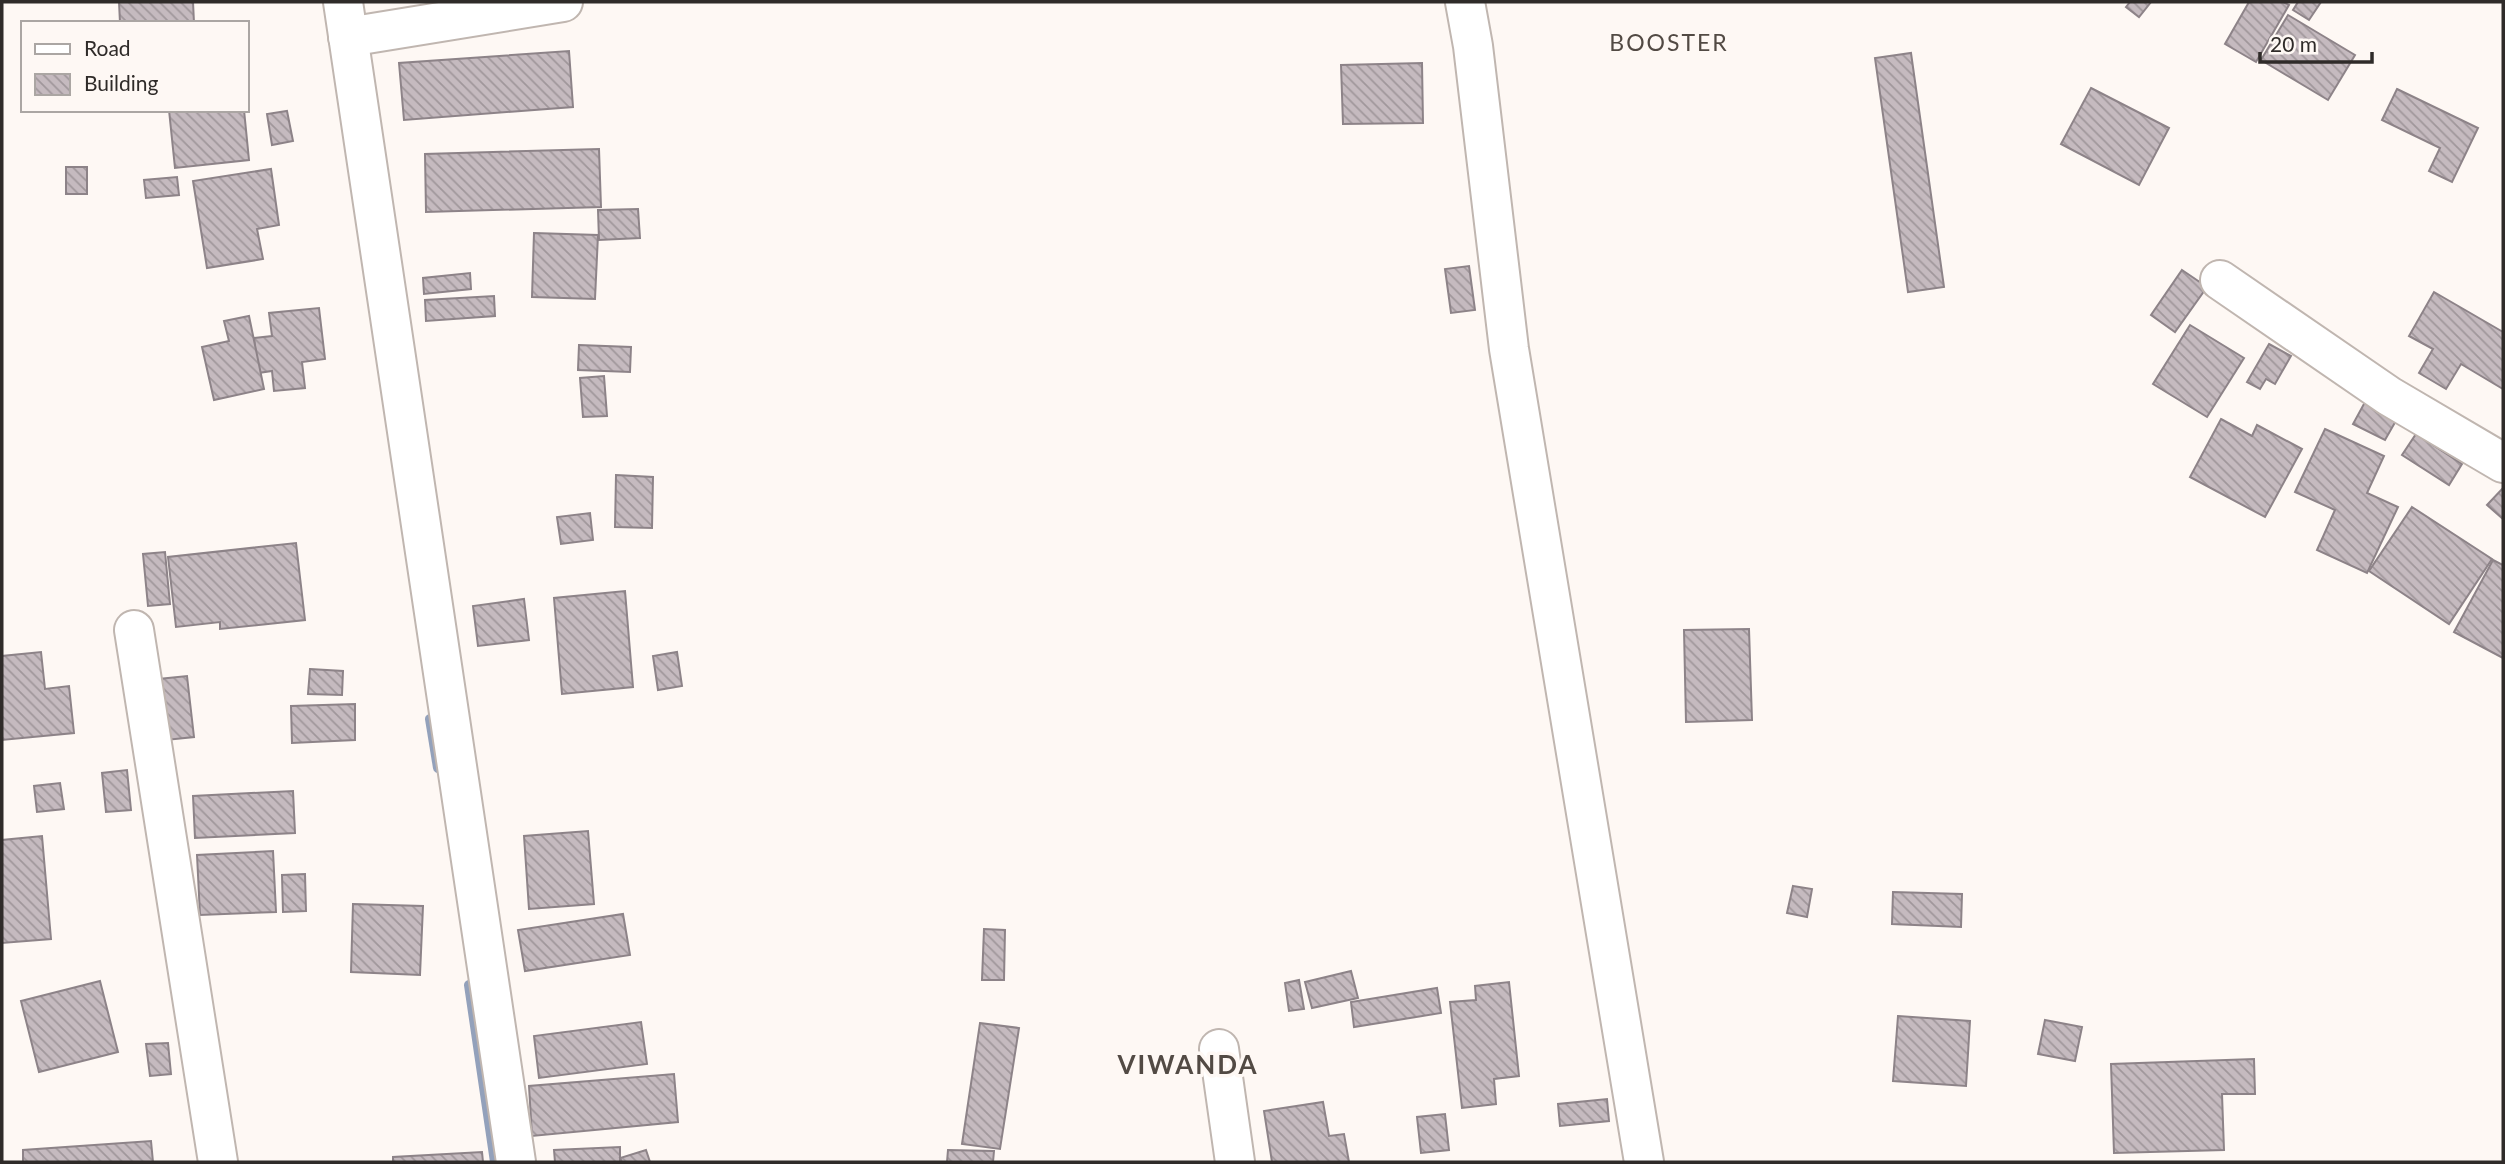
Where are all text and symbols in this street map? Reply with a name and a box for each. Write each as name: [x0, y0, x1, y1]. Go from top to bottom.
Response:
legend: [21, 21, 248, 112]
scale bar: [2260, 21, 2372, 65]
district label: BOOSTER: [1609, 28, 1729, 56]
text: 20 m: [2270, 31, 2317, 56]
text: Road: [84, 35, 131, 60]
text: Building: [84, 70, 159, 95]
district label: VIWANDA: [1116, 1048, 1259, 1080]

